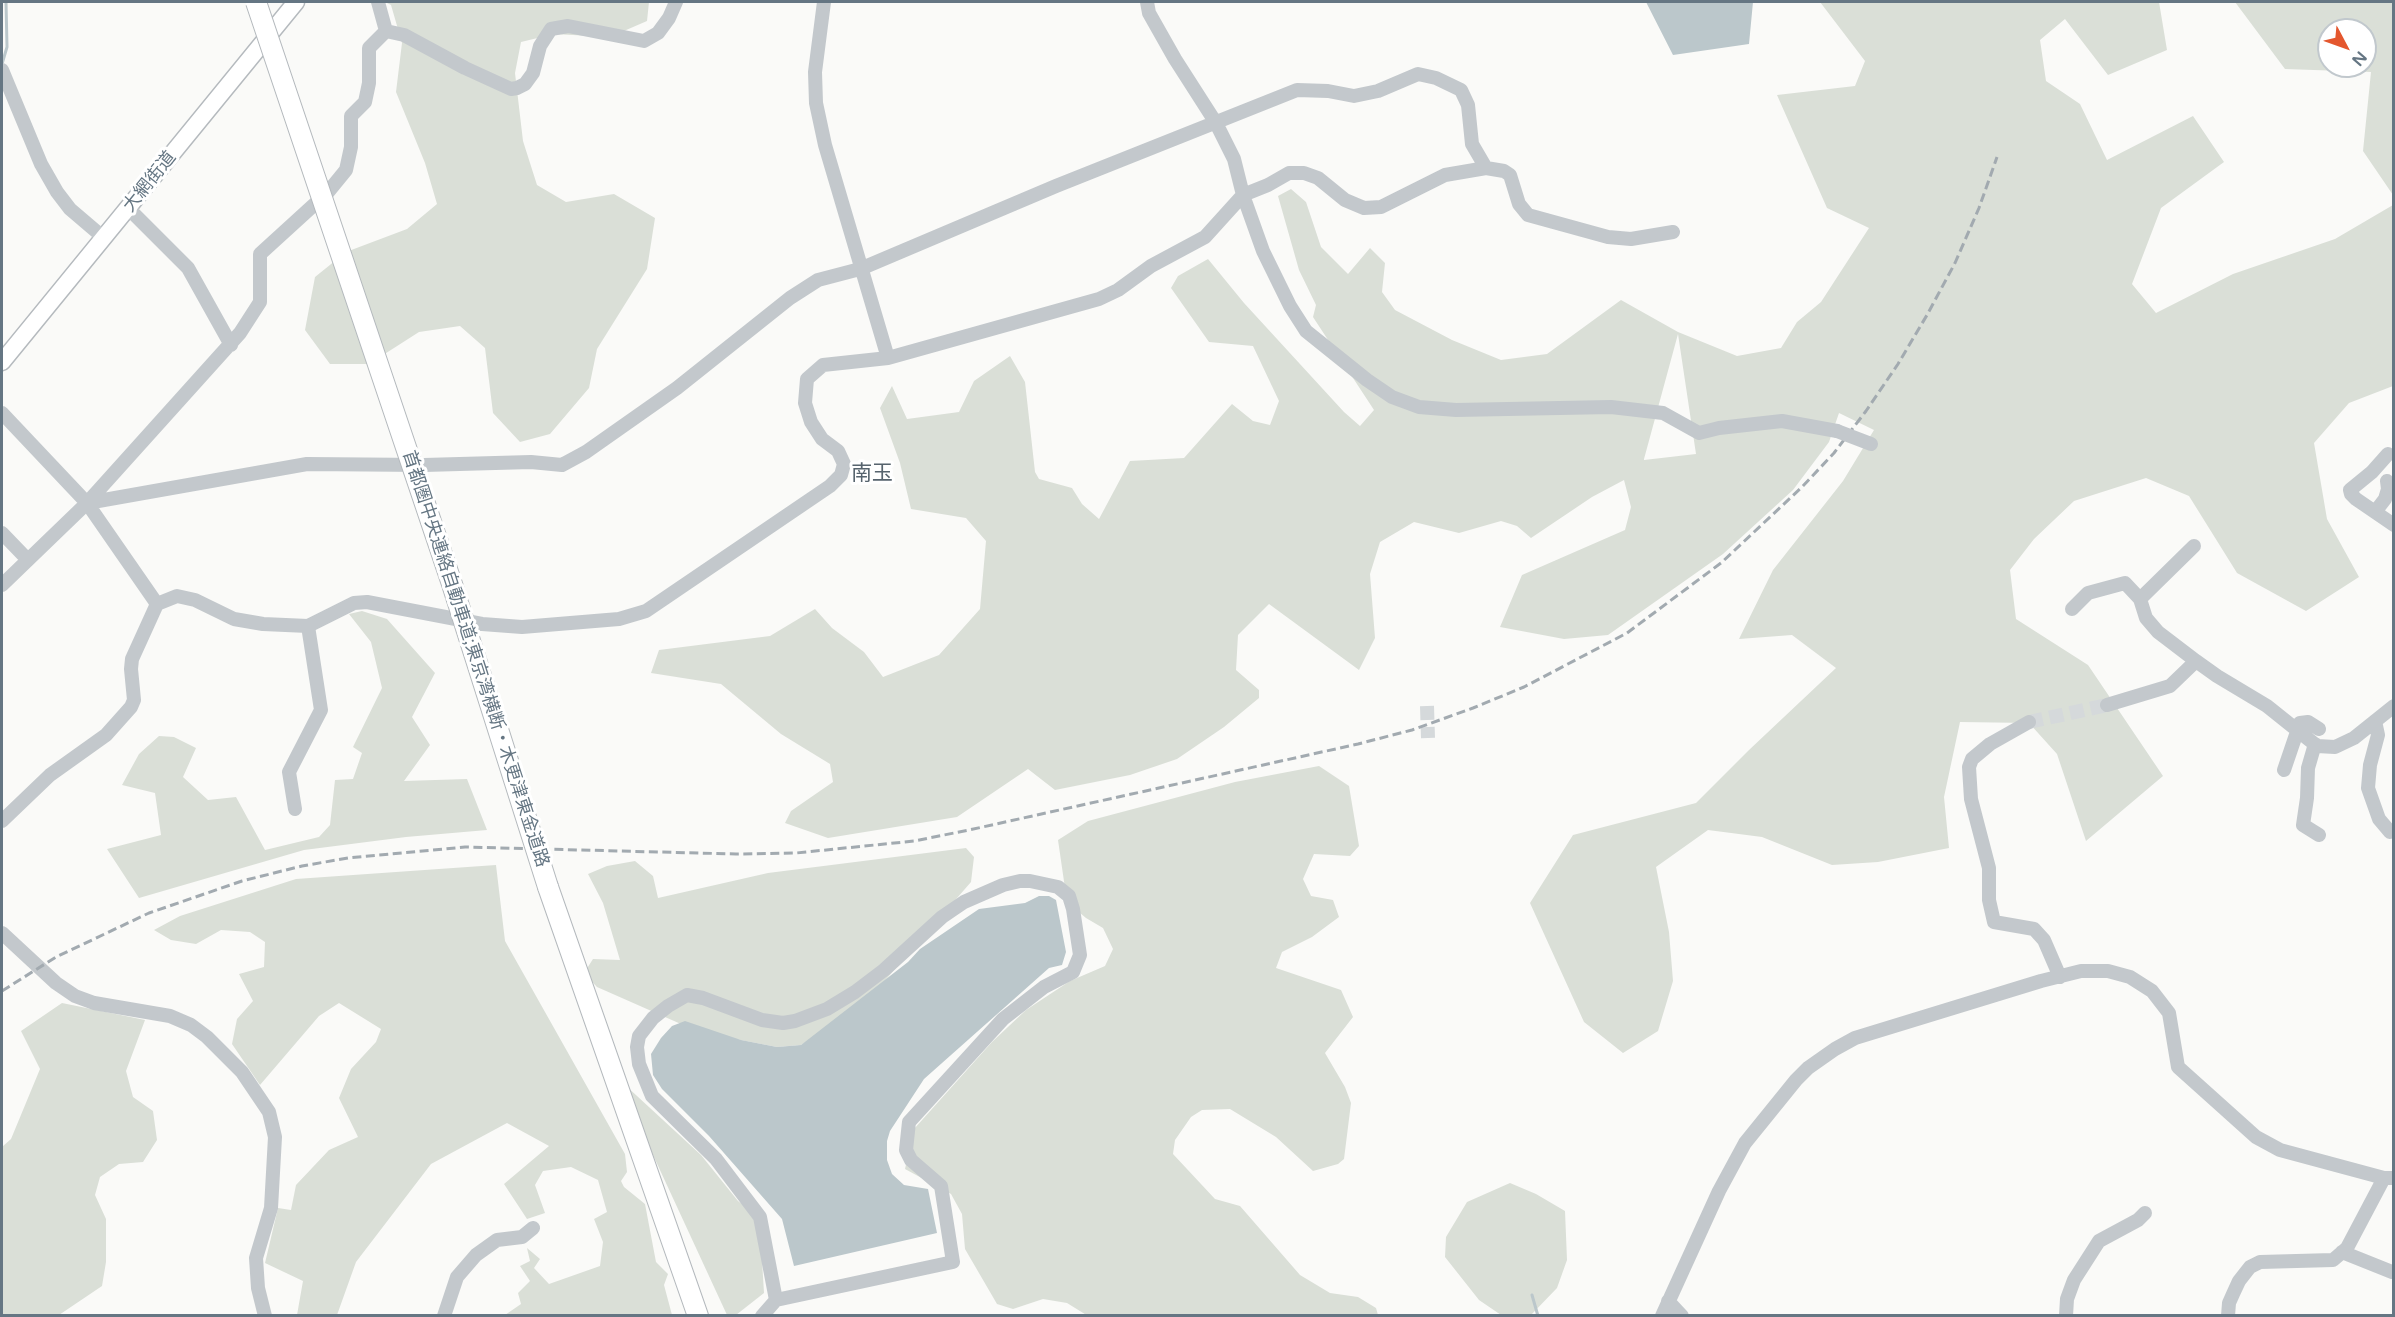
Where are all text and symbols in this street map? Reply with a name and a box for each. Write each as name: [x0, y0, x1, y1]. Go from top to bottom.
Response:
north arrow: [2317, 18, 2377, 78]
text: N: [2347, 47, 2371, 70]
street label: 大網街道: [119, 147, 181, 217]
street label: 首都圏中央連絡自動車道;東京湾横断・木更津東金道路: [397, 448, 553, 870]
district label: 南玉: [851, 461, 893, 487]

